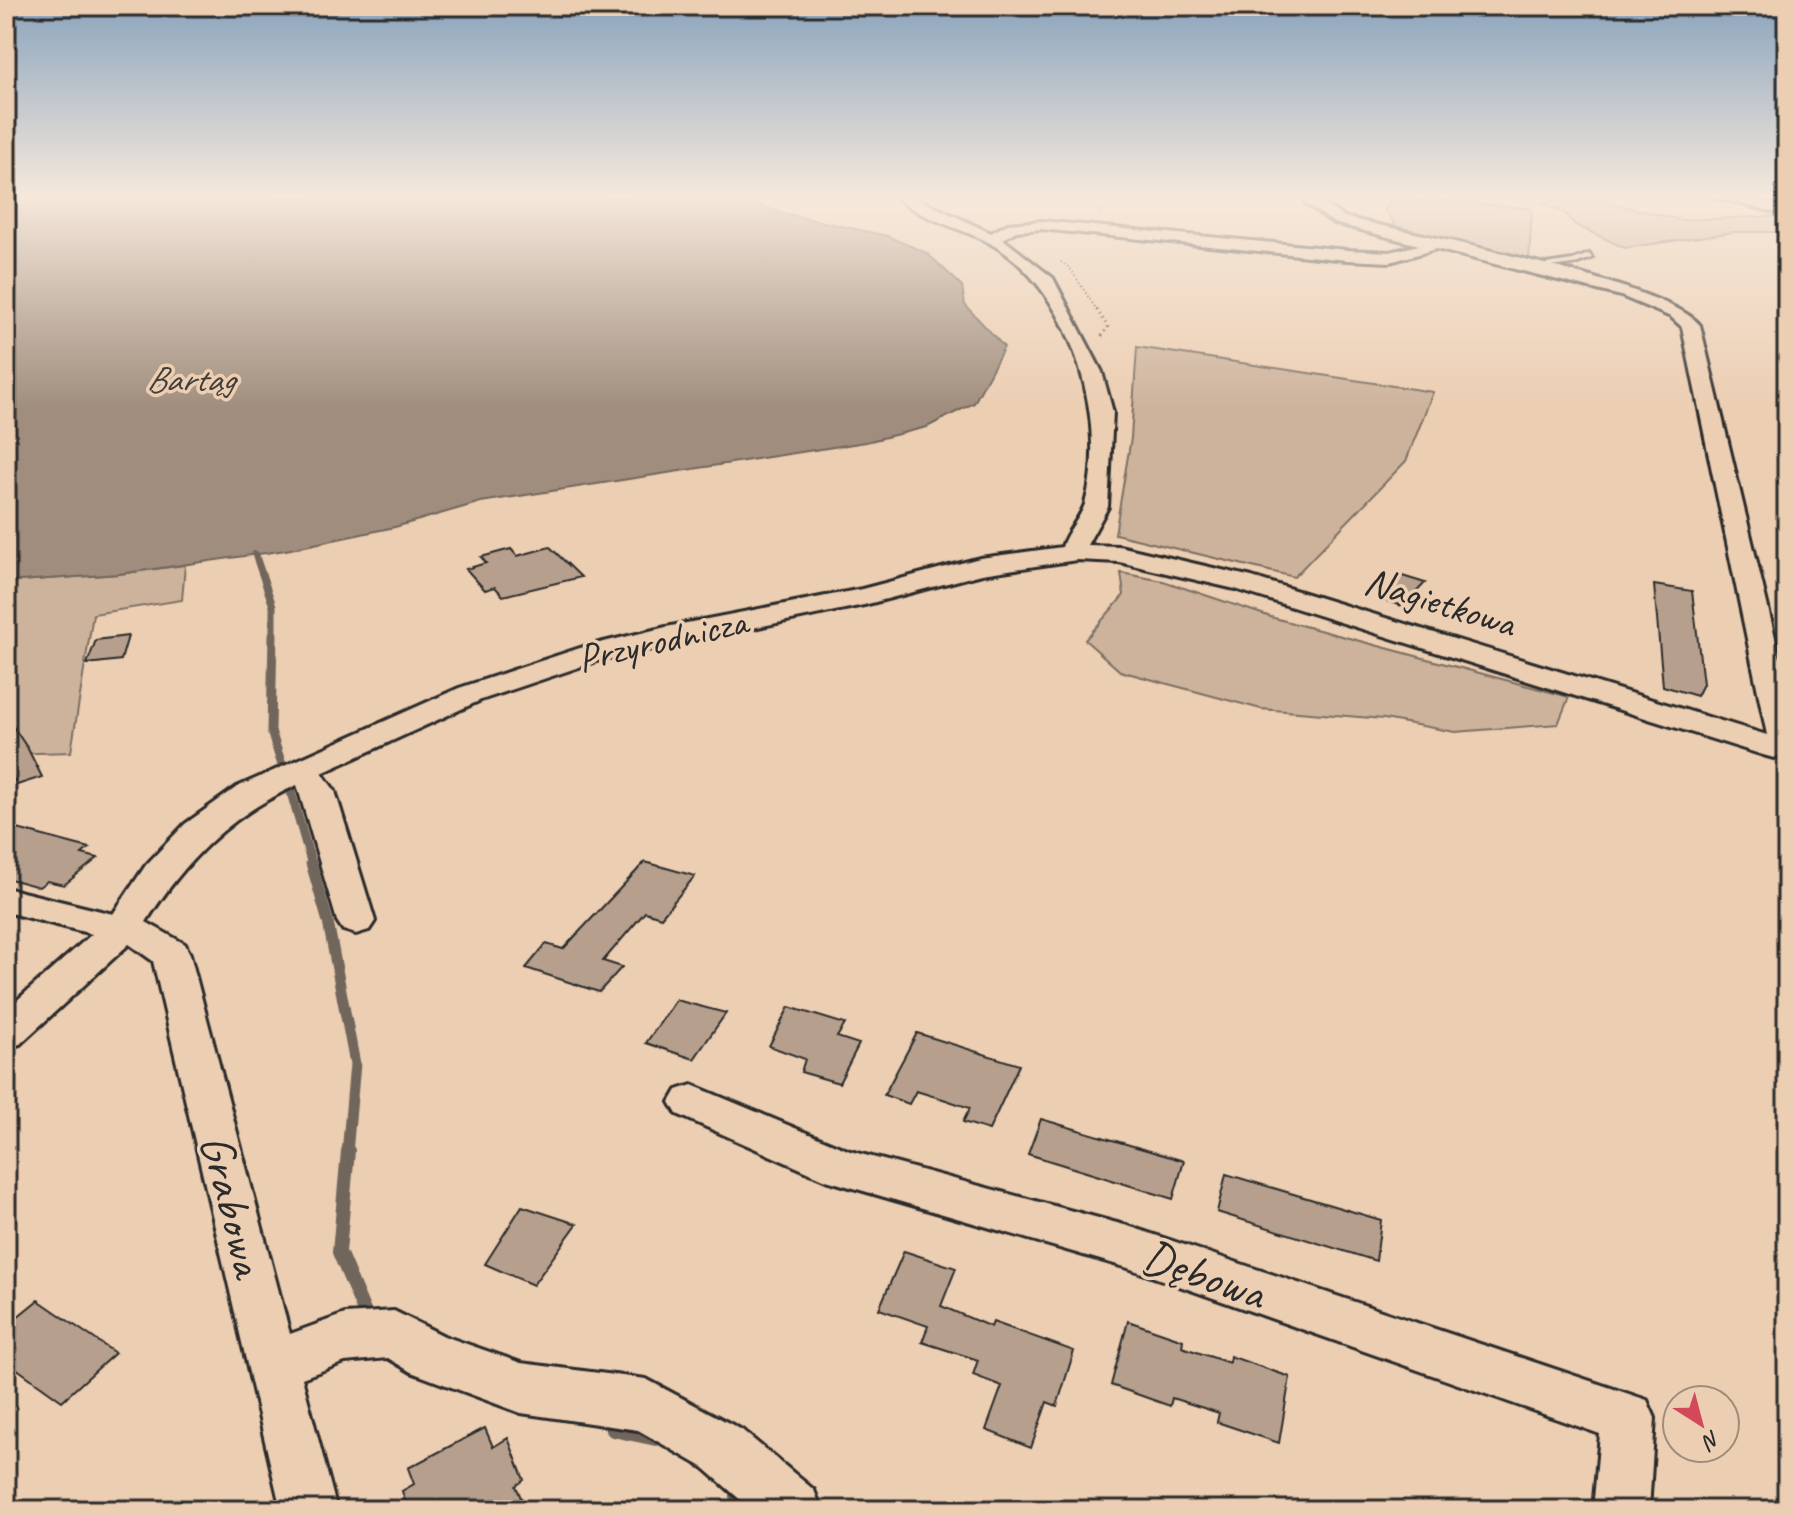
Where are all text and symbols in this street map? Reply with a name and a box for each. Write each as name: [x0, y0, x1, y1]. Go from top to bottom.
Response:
water label: Bartąg: [146, 356, 238, 402]
street label: Nagietkowa: [1359, 556, 1524, 649]
street label: Przyrodnicza: [573, 595, 755, 684]
street label: Grabowa: [187, 1128, 281, 1286]
street label: Dębowa: [1135, 1225, 1276, 1324]
north arrow: [1661, 1384, 1741, 1464]
text: N: [1696, 1424, 1726, 1457]

